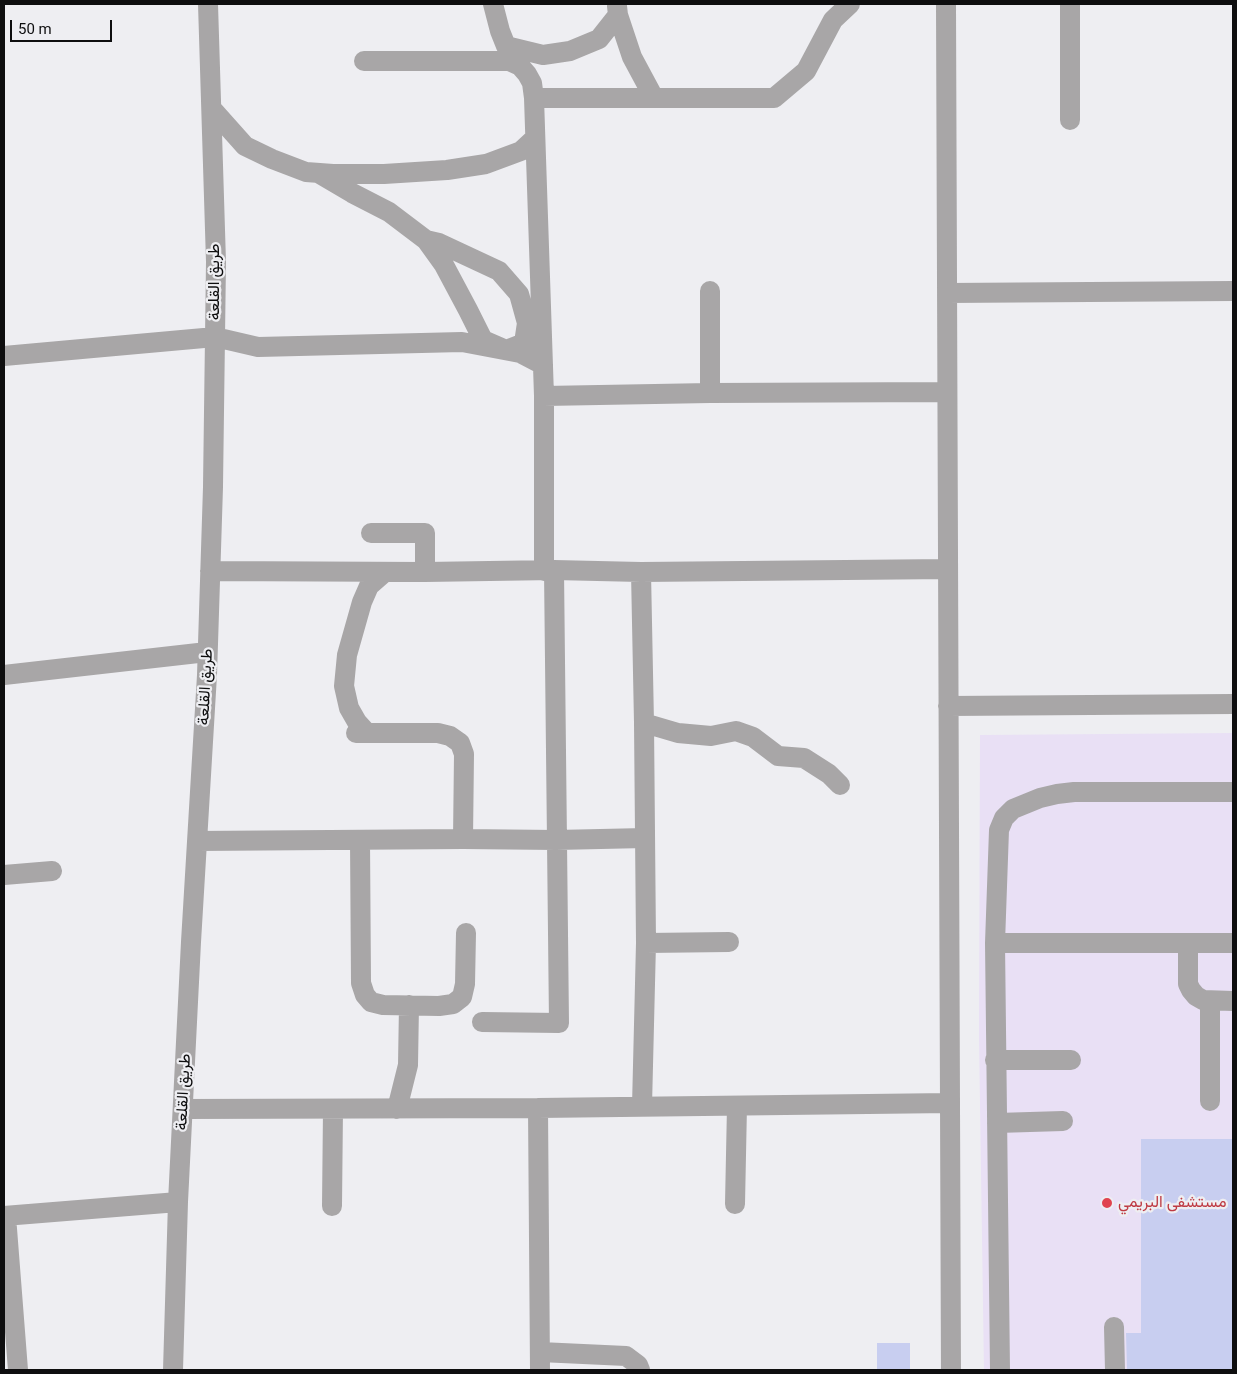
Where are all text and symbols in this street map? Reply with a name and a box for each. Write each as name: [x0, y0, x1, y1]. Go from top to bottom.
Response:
scale bar: [12, 10, 115, 42]
text: 50 m: [18, 20, 52, 38]
street label: طريق القلعة: [205, 244, 225, 320]
street label: طريق القلعة: [194, 648, 218, 726]
street label: طريق القلعة: [172, 1053, 196, 1131]
place label: مستشفى البريمي: [1118, 1193, 1226, 1213]
marker: مستشفى البريمي: [1100, 1196, 1114, 1210]

